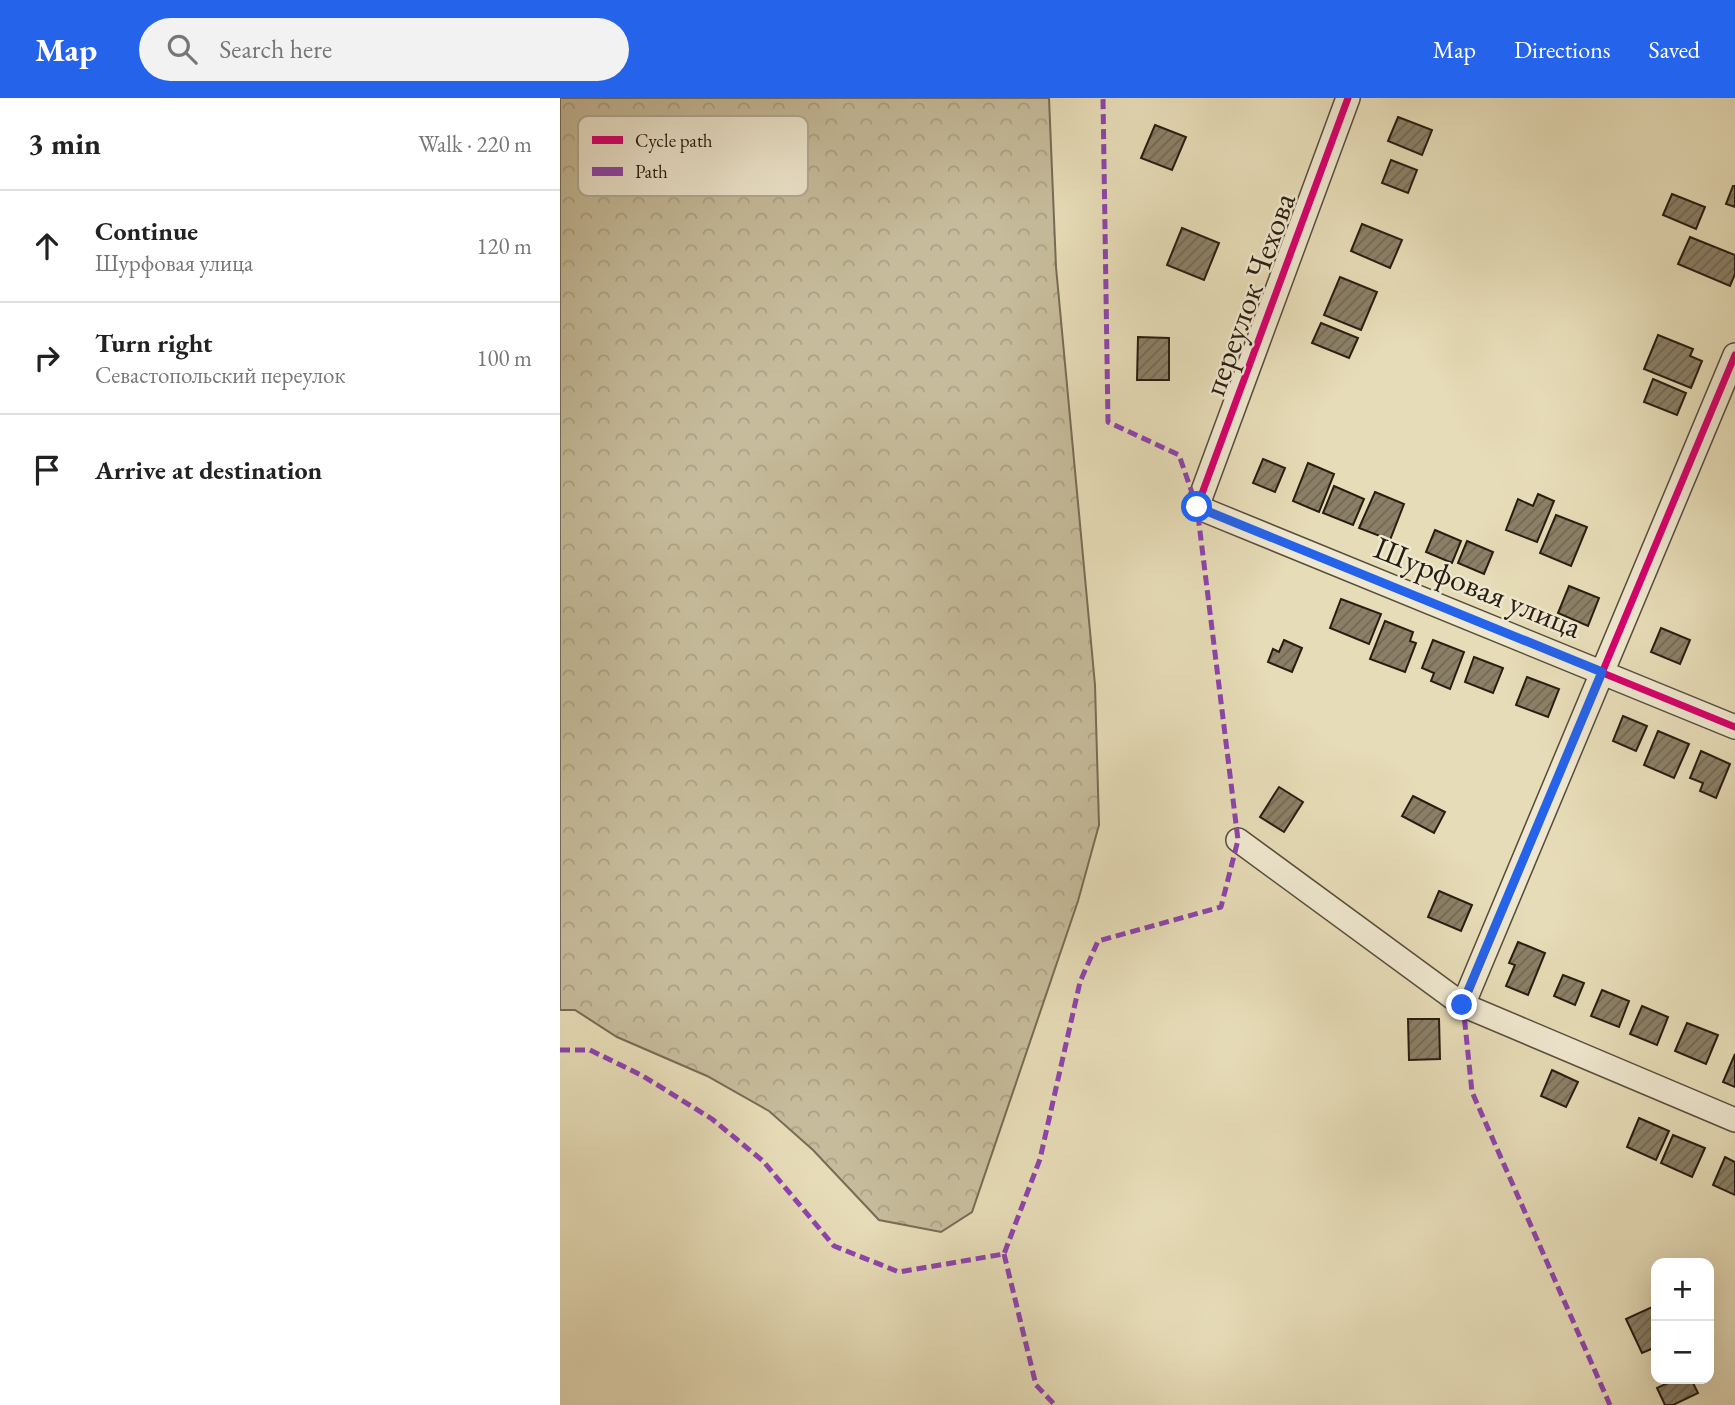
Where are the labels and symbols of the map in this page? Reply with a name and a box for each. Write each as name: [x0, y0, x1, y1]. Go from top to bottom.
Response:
legend: [578, 116, 808, 196]
text: Cycle path: [635, 128, 713, 153]
text: Path: [635, 159, 668, 184]
street label: переулок Чехова: [1193, 187, 1305, 401]
route start: [1181, 491, 1212, 522]
street label: Шурфовая улица: [1368, 526, 1588, 648]
route end: [1446, 989, 1477, 1020]

